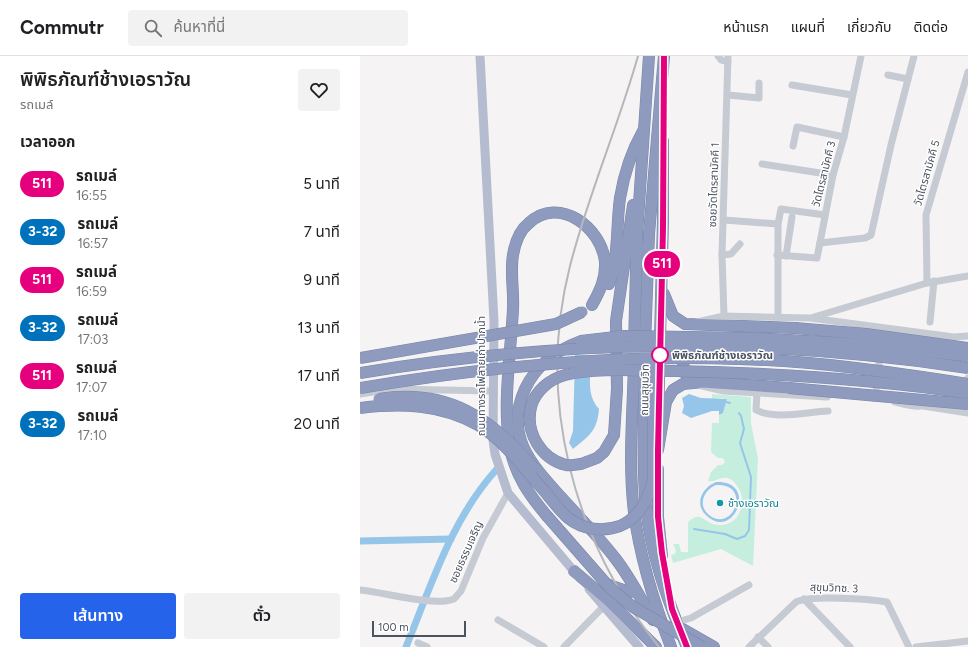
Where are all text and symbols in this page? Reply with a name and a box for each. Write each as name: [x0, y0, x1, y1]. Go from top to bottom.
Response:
search box: [128, 10, 408, 46]
text: Commutr: [20, 16, 104, 39]
icon: search: [142, 17, 164, 39]
text: ค้นหาที่นี่: [174, 18, 225, 36]
text: หน้าแรก: [723, 19, 769, 36]
text: แผนที่: [791, 19, 825, 36]
text: เกี่ยวกับ: [847, 19, 892, 36]
text: ติดต่อ: [914, 19, 948, 36]
text: พิพิธภัณฑ์ช้างเอราวัณ: [20, 68, 191, 91]
button: heart: [298, 69, 340, 111]
text: รถเมล์: [20, 97, 53, 112]
text: เวลาออก: [20, 133, 75, 151]
street label: วัดไตรสามัคคี 5: [911, 139, 943, 207]
street label: วัดไตรสามัคคี 3: [810, 140, 838, 208]
street label: ซอยวัดไตรสามัคคี 1: [706, 142, 722, 228]
text: รถเมล์: [76, 167, 117, 185]
text: 511: [32, 175, 52, 192]
text: 5 นาที: [303, 175, 340, 193]
text: 16:55: [76, 188, 107, 203]
text: รถเมล์: [77, 215, 118, 233]
text: 3-32: [28, 223, 57, 240]
text: 7 นาที: [304, 223, 340, 241]
text: 16:57: [77, 236, 108, 251]
line badge: 511: [639, 251, 685, 277]
text: 511: [652, 255, 672, 272]
text: รถเมล์: [76, 263, 117, 281]
text: 511: [32, 271, 52, 288]
text: 9 นาที: [303, 271, 340, 289]
text: 16:59: [76, 284, 107, 299]
text: รถเมล์: [77, 311, 118, 329]
street label: ถนนทางรถไฟสายเก่าปากน้ำ: [473, 316, 488, 436]
text: 3-32: [28, 319, 57, 336]
text: 13 นาที: [298, 319, 340, 337]
text: 17:03: [77, 332, 108, 347]
marker: พิพิธภัณฑ์ช้างเอราวัณ: [651, 346, 669, 364]
place label: พิพิธภัณฑ์ช้างเอราวัณ: [672, 349, 773, 362]
text: รถเมล์: [76, 359, 117, 377]
street label: ถนนสุขุมวิท: [638, 364, 652, 416]
text: 511: [32, 367, 52, 384]
text: 17 นาที: [298, 367, 340, 385]
text: 17:07: [76, 380, 107, 395]
text: รถเมล์: [77, 407, 118, 425]
text: 3-32: [28, 415, 57, 432]
text: 20 นาที: [294, 415, 340, 433]
text: 17:10: [77, 428, 107, 443]
place label: ช้างเอราวัณ: [728, 497, 779, 510]
marker: ช้างเอราวัณ: [715, 498, 725, 508]
street label: ซอยธรรมเจริญ: [447, 519, 485, 585]
street label: สุขุมวิทซ. 3: [810, 581, 858, 595]
button: เส้นทาง: [20, 593, 176, 639]
button: ตั๋ว: [184, 593, 340, 639]
scale bar: [372, 619, 466, 638]
text: 100 m: [378, 621, 409, 634]

